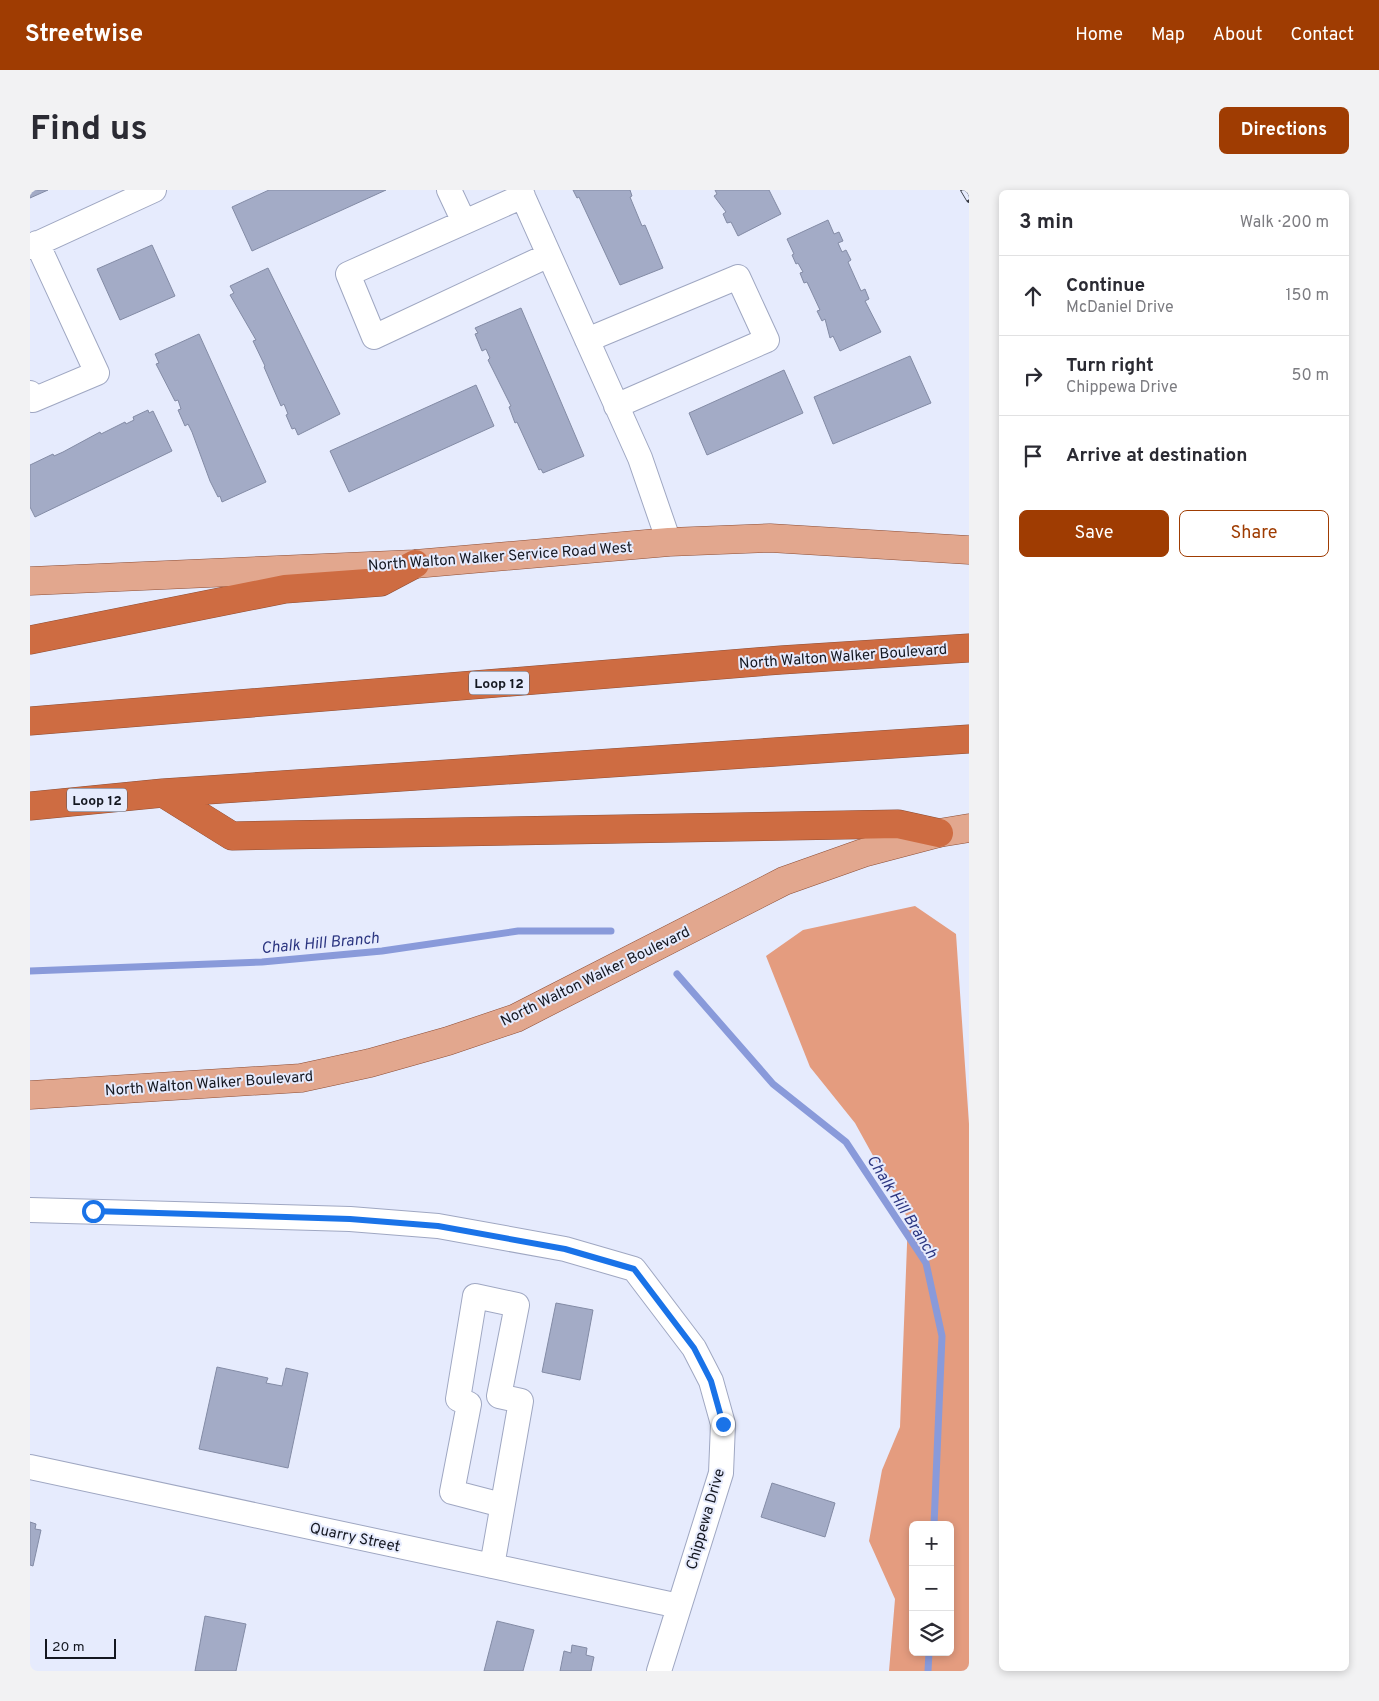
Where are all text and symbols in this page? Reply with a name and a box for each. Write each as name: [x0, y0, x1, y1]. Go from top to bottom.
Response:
text: Streetwise: [25, 20, 143, 50]
text: Home: [1075, 24, 1123, 47]
text: Map: [1151, 24, 1185, 47]
text: About: [1213, 24, 1262, 47]
text: Contact: [1290, 24, 1354, 47]
button: Directions: [1219, 107, 1349, 154]
text: Find us: [30, 108, 148, 152]
text: 3 min: [1019, 209, 1074, 236]
text: Walk · 200 m: [1240, 213, 1329, 233]
text: Continue: [1066, 274, 1145, 298]
icon: ahead: [1019, 282, 1047, 310]
text: 150 m: [1286, 286, 1329, 306]
text: McDaniel Drive: [1066, 298, 1174, 318]
text: Turn right: [1066, 354, 1154, 378]
icon: right: [1019, 362, 1047, 390]
text: 50 m: [1292, 366, 1329, 386]
text: Chippewa Drive: [1066, 378, 1178, 398]
icon: arrive: [1019, 442, 1047, 470]
text: Arrive at destination: [1066, 444, 1247, 468]
button: Save: [1019, 510, 1169, 557]
button: Share: [1179, 510, 1329, 557]
street label: North Walton Walker Service Road West: [367, 539, 633, 576]
street label: North Walton Walker Boulevard: [738, 641, 948, 674]
road number: Loop 12: [469, 672, 529, 694]
road number: Loop 12: [67, 788, 127, 812]
street label: North Walton Walker Boulevard: [498, 923, 694, 1032]
water label: Chalk Hill Branch: [260, 929, 380, 959]
street label: North Walton Walker Boulevard: [104, 1068, 314, 1101]
water label: Chalk Hill Branch: [861, 1152, 941, 1263]
route start: [82, 1200, 105, 1223]
route end: [712, 1413, 735, 1436]
street label: Chippewa Drive: [683, 1467, 730, 1572]
street label: Quarry Street: [308, 1520, 402, 1557]
map controls: [909, 1521, 954, 1656]
button: +: [909, 1521, 954, 1566]
button: −: [909, 1566, 954, 1611]
button: layers: [909, 1611, 954, 1656]
scale bar: [45, 1636, 116, 1659]
text: 20 m: [52, 1639, 85, 1656]

